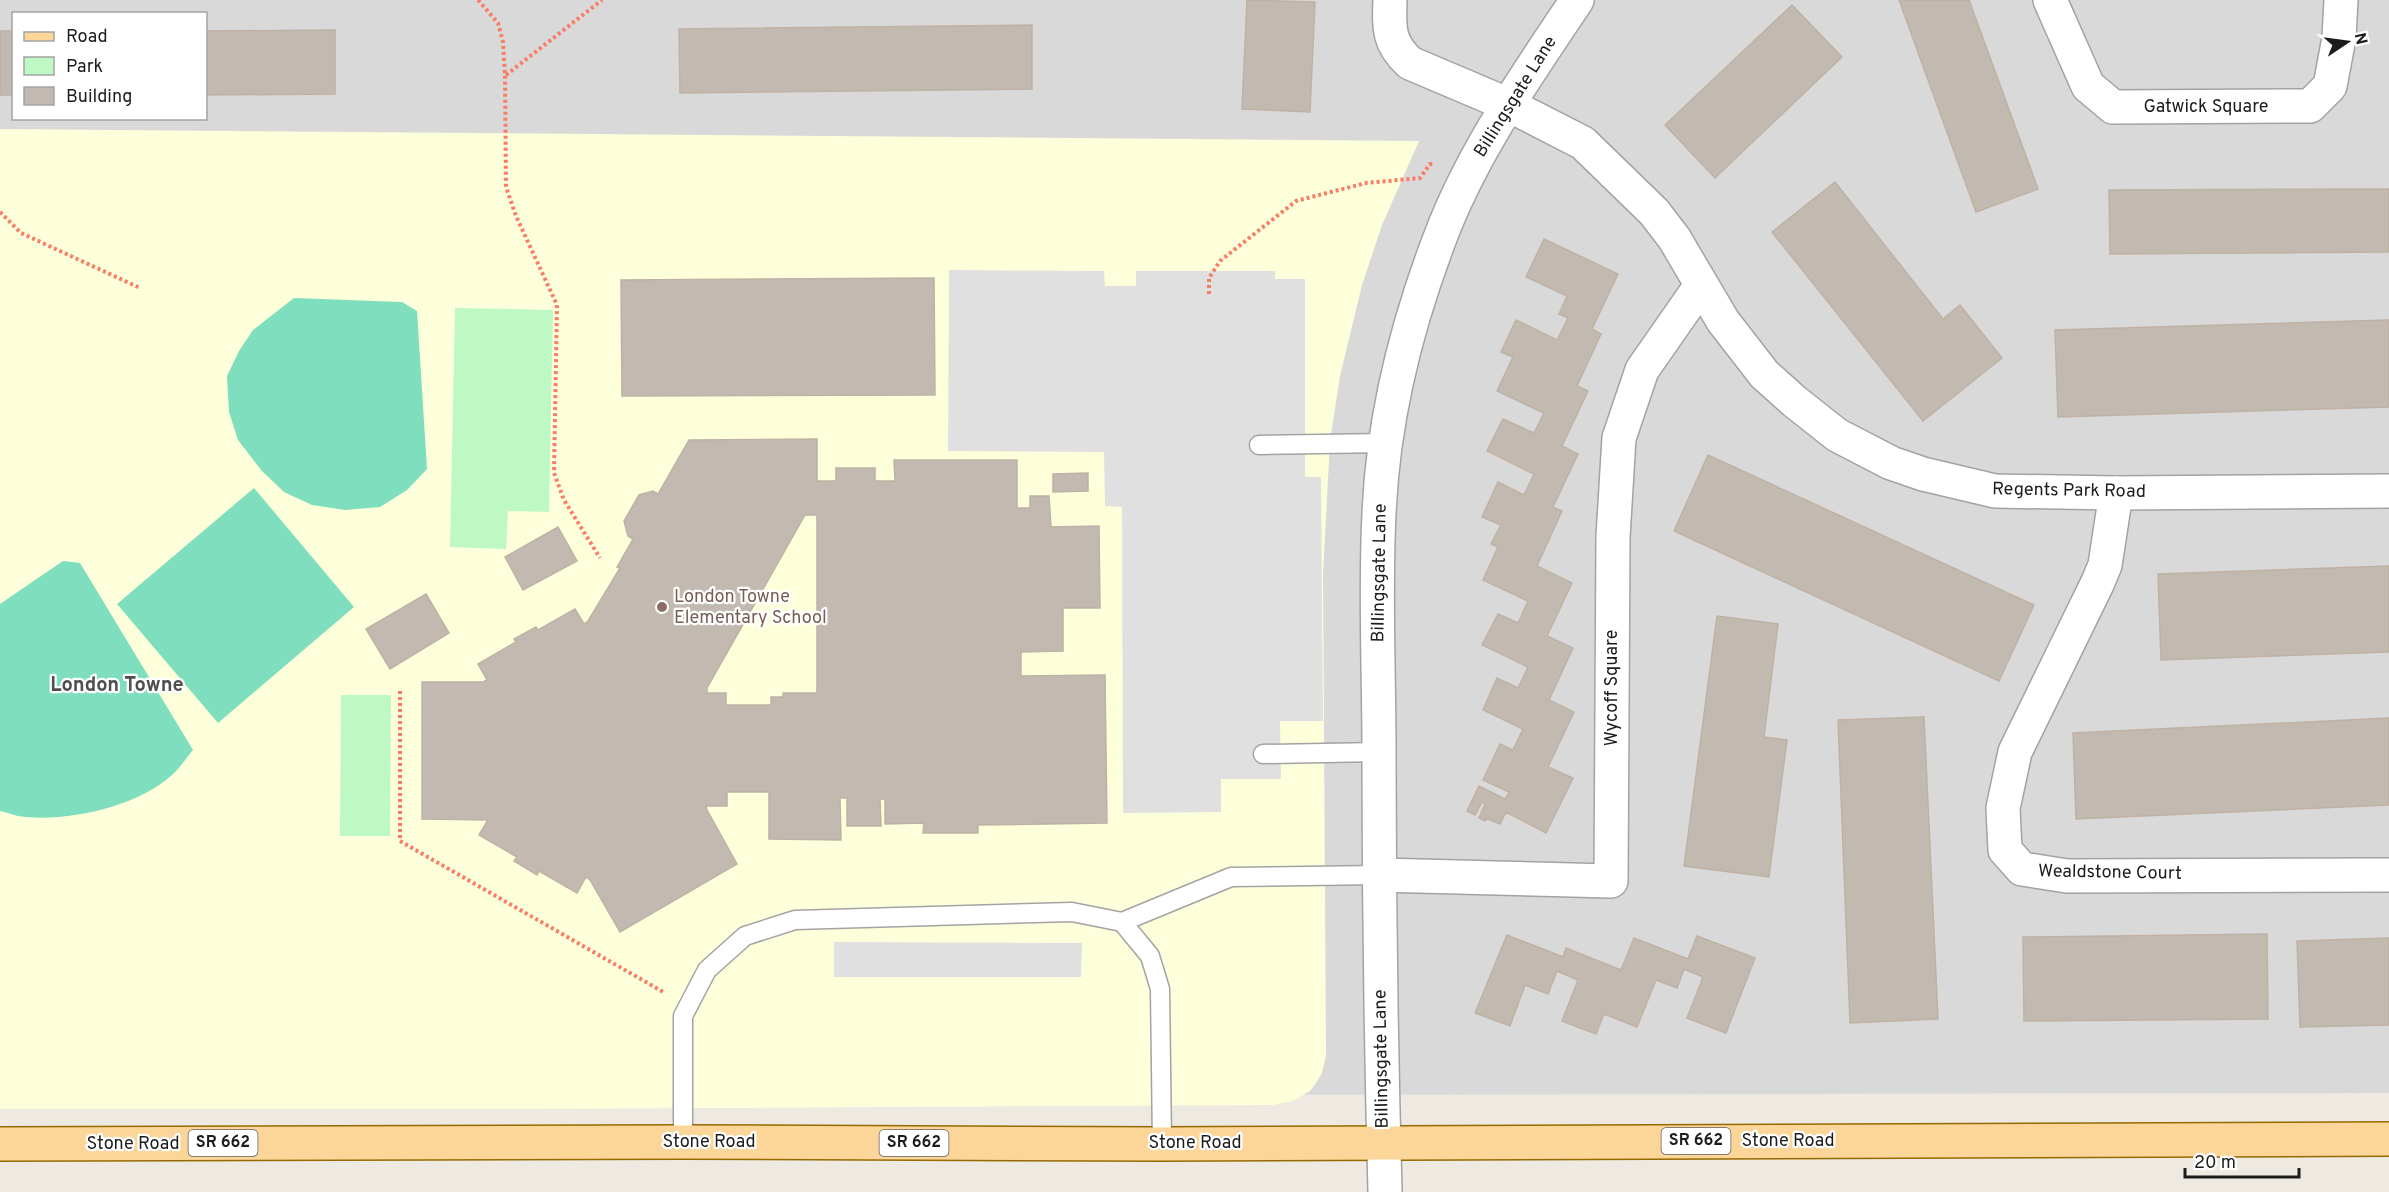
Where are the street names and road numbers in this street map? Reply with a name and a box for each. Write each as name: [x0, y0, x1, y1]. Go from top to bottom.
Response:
street label: Billingsgate Lane: [1469, 32, 1563, 162]
street label: Gatwick Square: [2143, 96, 2269, 119]
street label: Regents Park Road: [1992, 478, 2146, 504]
street label: Billingsgate Lane: [1367, 503, 1393, 643]
street label: Wycoff Square: [1601, 630, 1624, 746]
street label: Wealdstone Court: [2038, 860, 2182, 886]
street label: Billingsgate Lane: [1369, 989, 1395, 1129]
road number: SR 662: [1662, 1128, 1730, 1154]
road number: SR 662: [188, 1130, 258, 1156]
road number: SR 662: [880, 1130, 948, 1156]
street label: Stone Road: [1741, 1130, 1835, 1153]
street label: Stone Road: [662, 1131, 756, 1154]
street label: Stone Road: [1148, 1132, 1242, 1155]
street label: Stone Road: [86, 1133, 180, 1156]

